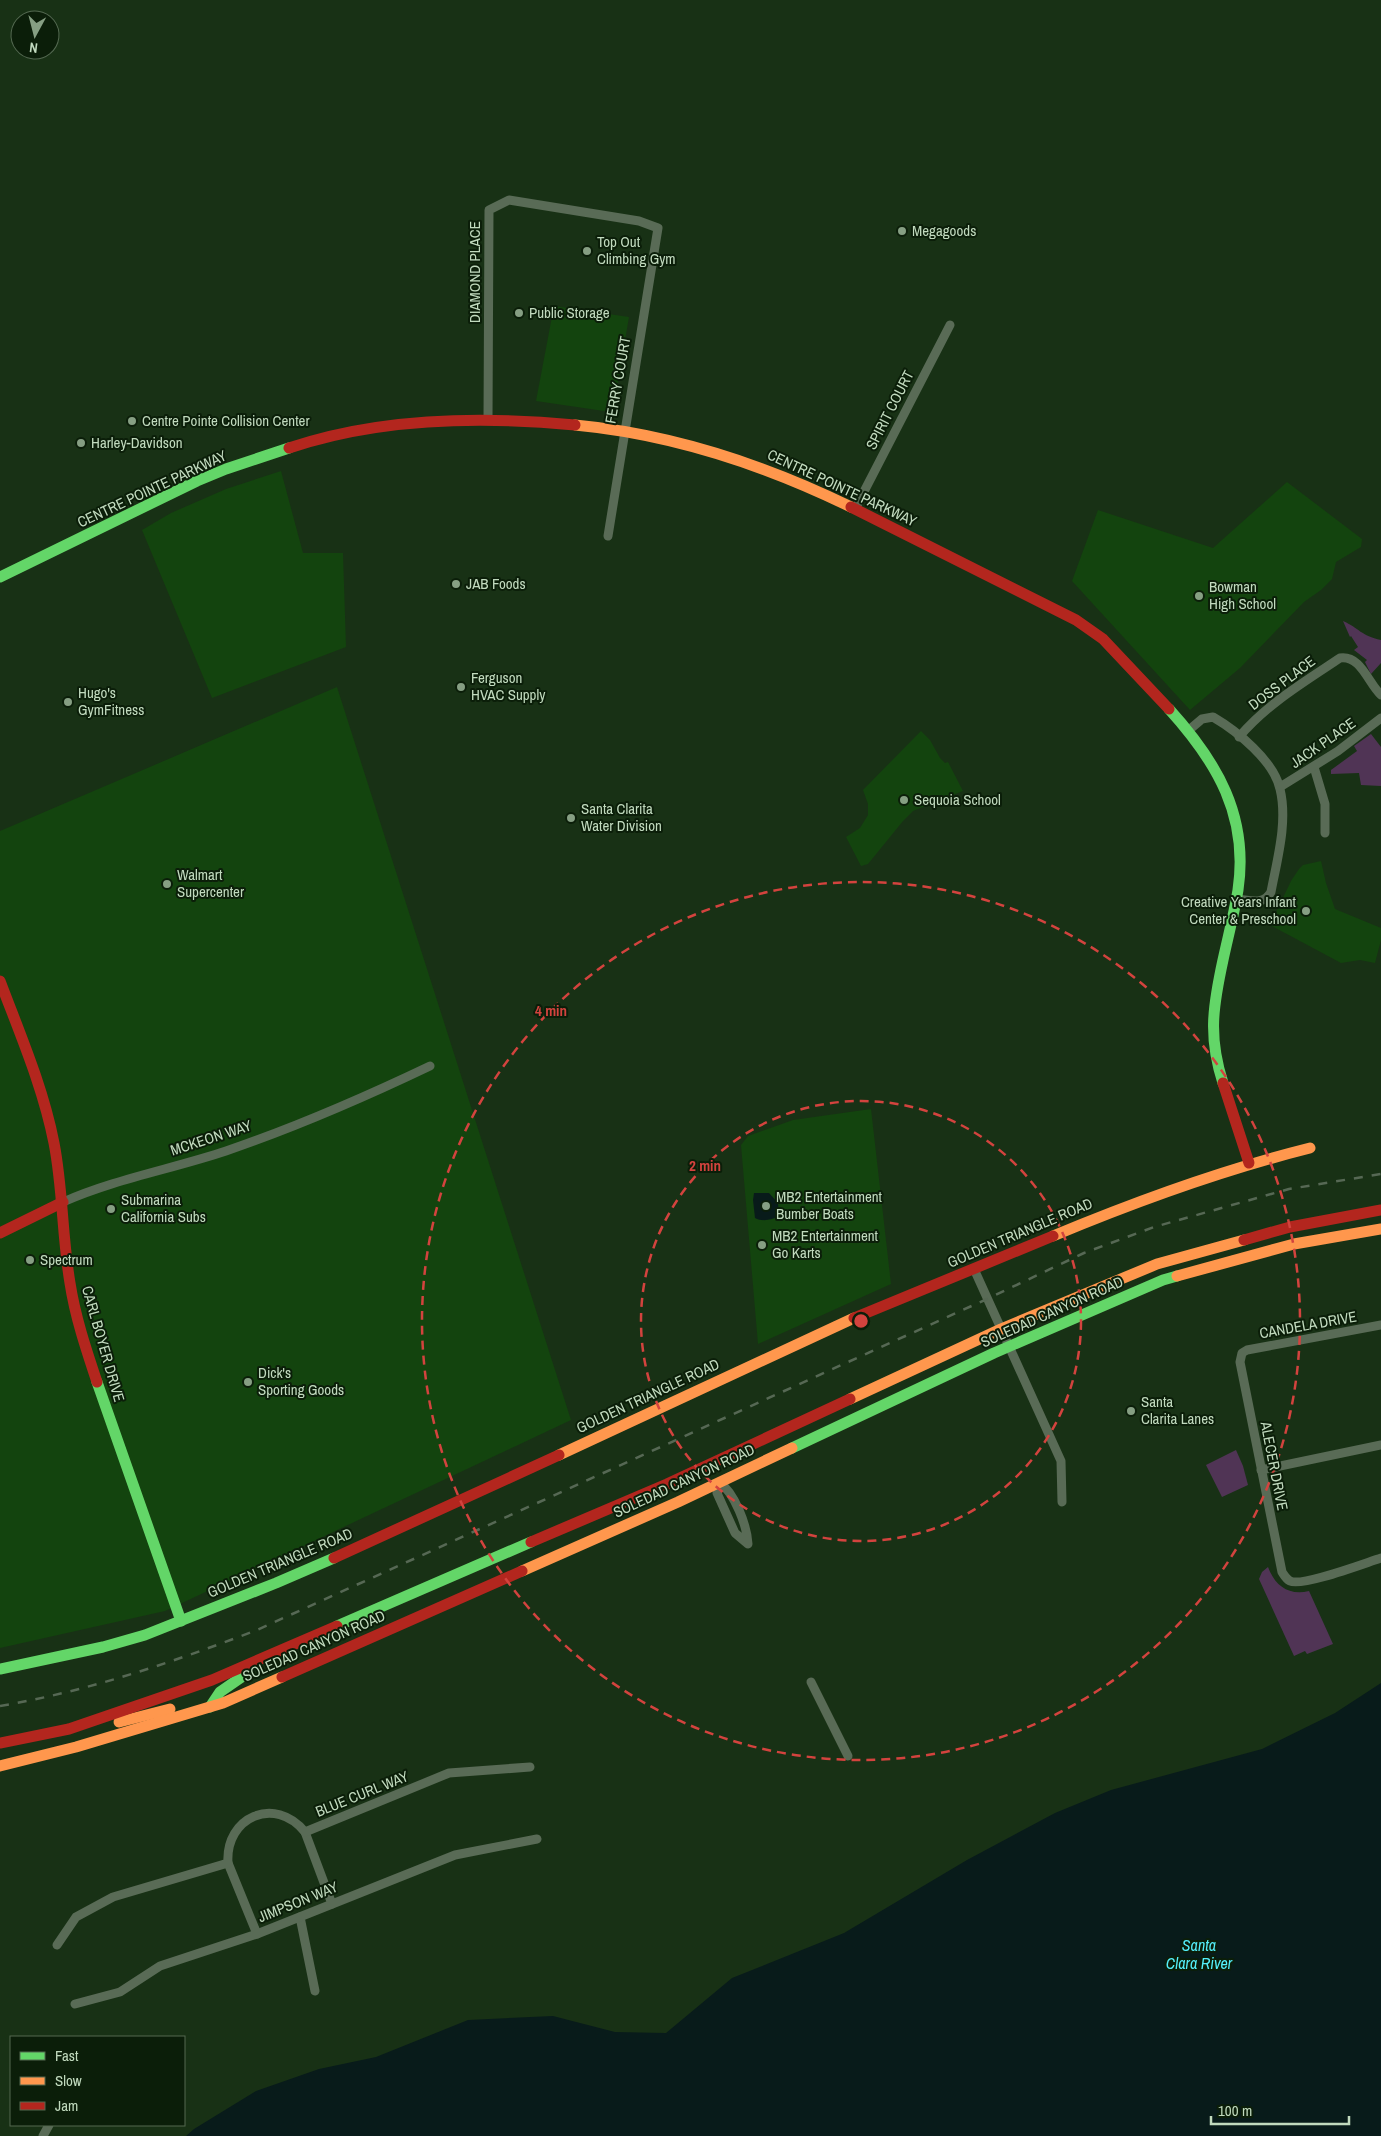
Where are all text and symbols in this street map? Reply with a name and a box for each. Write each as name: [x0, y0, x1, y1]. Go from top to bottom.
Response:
north arrow: [10, 10, 60, 60]
text: N: [28, 38, 39, 57]
place label: Megagoods: [912, 220, 976, 241]
street label: DIAMOND PLACE: [464, 221, 485, 323]
marker: Megagoods: [896, 225, 908, 237]
place label: Top Out Climbing Gym: [597, 231, 676, 269]
marker: Top Out Climbing Gym: [581, 245, 593, 257]
place label: Public Storage: [529, 302, 610, 323]
marker: Public Storage: [513, 307, 525, 319]
street label: FERRY COURT: [600, 334, 636, 425]
street label: SPIRIT COURT: [861, 366, 919, 453]
place label: Centre Pointe Collision Center: [142, 410, 310, 431]
marker: Centre Pointe Collision Center: [126, 415, 138, 427]
place label: Harley-Davidson: [91, 432, 183, 453]
marker: Harley-Davidson: [75, 437, 87, 449]
street label: CENTRE POINTE PARKWAY: [74, 444, 231, 532]
street label: CENTRE POINTE PARKWAY: [764, 444, 921, 532]
place label: JAB Foods: [466, 573, 526, 594]
place label: Bowman High School: [1209, 576, 1276, 614]
marker: JAB Foods: [450, 578, 462, 590]
marker: Bowman High School: [1193, 590, 1205, 602]
street label: DOSS PLACE: [1244, 651, 1319, 715]
place label: Ferguson HVAC Supply: [471, 667, 546, 705]
marker: Ferguson HVAC Supply: [455, 681, 467, 693]
place label: Hugo's GymFitness: [78, 682, 144, 720]
marker: Hugo's GymFitness: [62, 696, 74, 708]
street label: JACK PLACE: [1286, 712, 1360, 773]
place label: Sequoia School: [914, 789, 1001, 810]
marker: Sequoia School: [898, 794, 910, 806]
place label: Santa Clarita Water Division: [581, 798, 662, 836]
marker: Santa Clarita Water Division: [565, 812, 577, 824]
place label: Walmart Supercenter: [177, 864, 244, 902]
marker: Walmart Supercenter: [161, 878, 173, 890]
place label: Creative Years Infant Center & Preschool: [1181, 891, 1297, 929]
marker: Creative Years Infant Center & Preschool: [1300, 905, 1312, 917]
text: 4 min: [535, 1000, 567, 1021]
street label: MCKEON WAY: [168, 1114, 255, 1161]
text: 2 min: [689, 1155, 721, 1176]
place label: MB2 Entertainment Bumber Boats: [776, 1186, 883, 1224]
place label: Submarina California Subs: [121, 1189, 206, 1227]
street label: GOLDEN TRIANGLE ROAD: [944, 1192, 1096, 1273]
marker: MB2 Entertainment Bumber Boats: [760, 1200, 772, 1212]
marker: Submarina California Subs: [105, 1203, 117, 1215]
place label: MB2 Entertainment Go Karts: [772, 1225, 879, 1263]
marker: MB2 Entertainment Go Karts: [756, 1239, 768, 1251]
place label: Spectrum: [40, 1249, 93, 1270]
marker: Spectrum: [24, 1254, 36, 1266]
street label: SOLEDAD CANYON ROAD: [977, 1271, 1126, 1352]
street label: CARL BOYER DRIVE: [77, 1283, 130, 1404]
street label: CANDELA DRIVE: [1258, 1306, 1358, 1343]
centre of rings: [852, 1312, 870, 1330]
street label: GOLDEN TRIANGLE ROAD: [573, 1353, 723, 1438]
place label: Dick's Sporting Goods: [258, 1362, 344, 1400]
marker: Dick's Sporting Goods: [242, 1376, 254, 1388]
place label: Santa Clarita Lanes: [1141, 1391, 1214, 1429]
marker: Santa Clarita Lanes: [1125, 1405, 1137, 1417]
street label: ALECER DRIVE: [1255, 1419, 1293, 1512]
street label: SOLEDAD CANYON ROAD: [610, 1438, 758, 1523]
street label: GOLDEN TRIANGLE ROAD: [204, 1522, 356, 1603]
street label: SOLEDAD CANYON ROAD: [239, 1605, 388, 1686]
street label: BLUE CURL WAY: [312, 1765, 412, 1822]
street label: JIMPSON WAY: [255, 1876, 342, 1927]
water label: Santa Clara River: [1166, 1934, 1233, 1974]
legend: [10, 2036, 185, 2126]
text: Fast: [55, 2045, 79, 2066]
text: Slow: [55, 2070, 82, 2091]
scale bar: [1211, 2094, 1348, 2126]
text: Jam: [55, 2095, 78, 2116]
text: 100 m: [1218, 2100, 1252, 2121]

